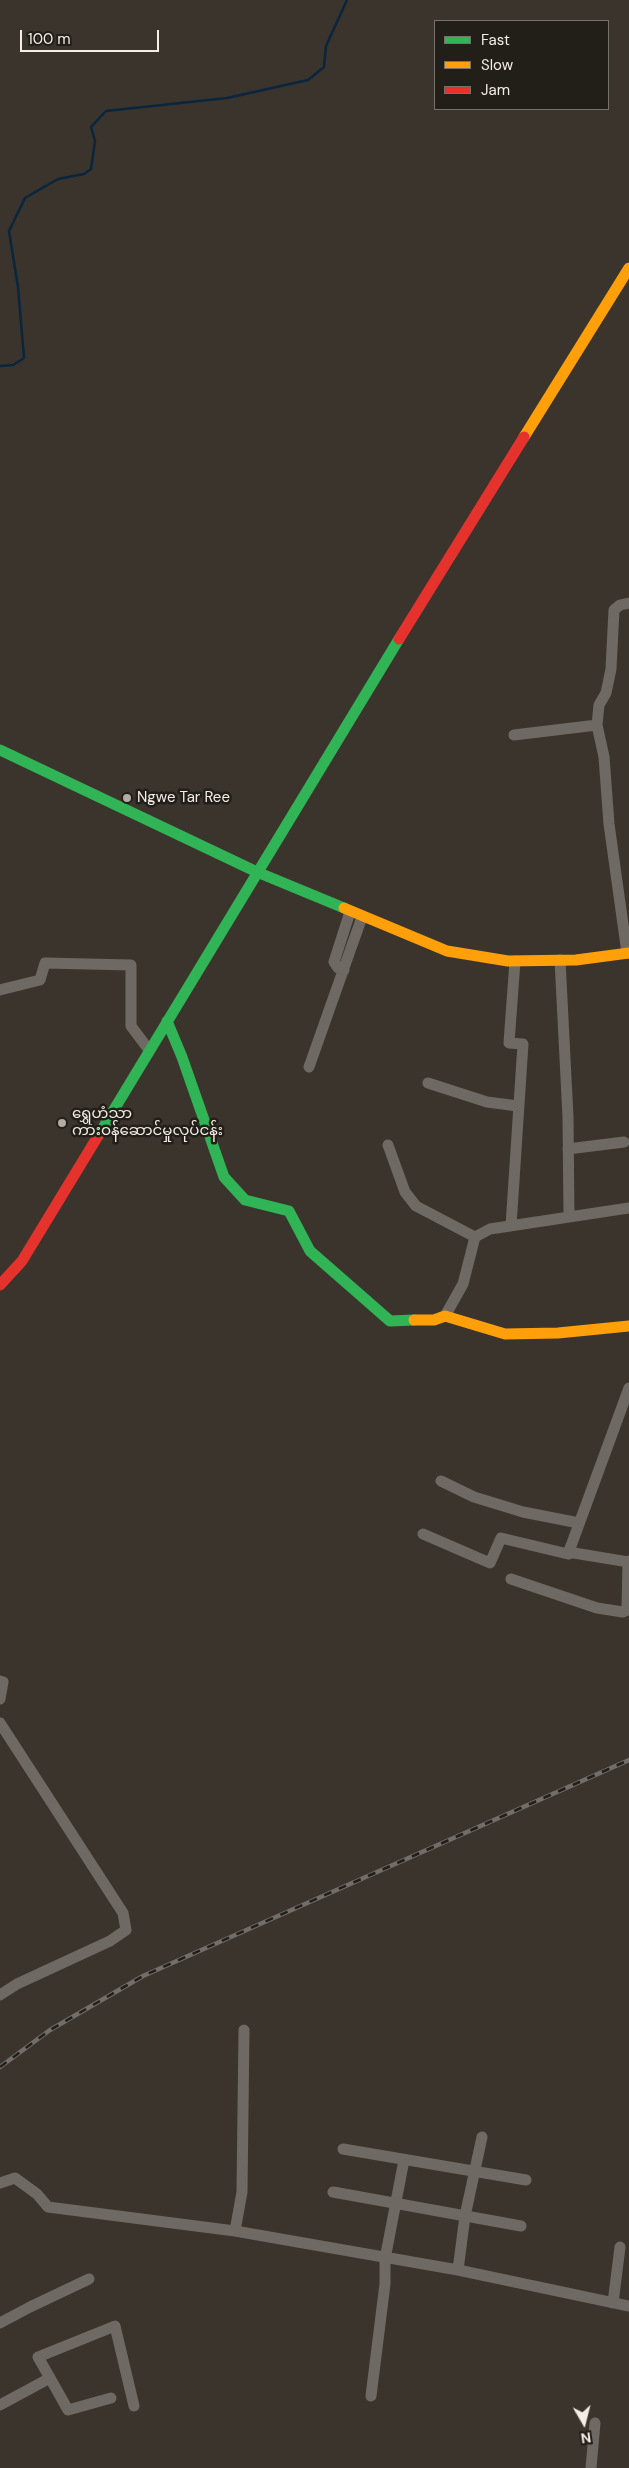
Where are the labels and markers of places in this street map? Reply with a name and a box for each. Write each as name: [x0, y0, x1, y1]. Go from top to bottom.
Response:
place label: Ngwe Tar Ree: [137, 789, 230, 807]
marker: Ngwe Tar Ree: [121, 792, 133, 804]
place label: ရွှေဟံသာ ကားဝန်ဆောင်မှုလုပ်ငန်း: [72, 1105, 223, 1140]
marker: ရွှေဟံသာ ကားဝန်ဆောင်မှုလုပ်ငန်း: [56, 1117, 68, 1129]

